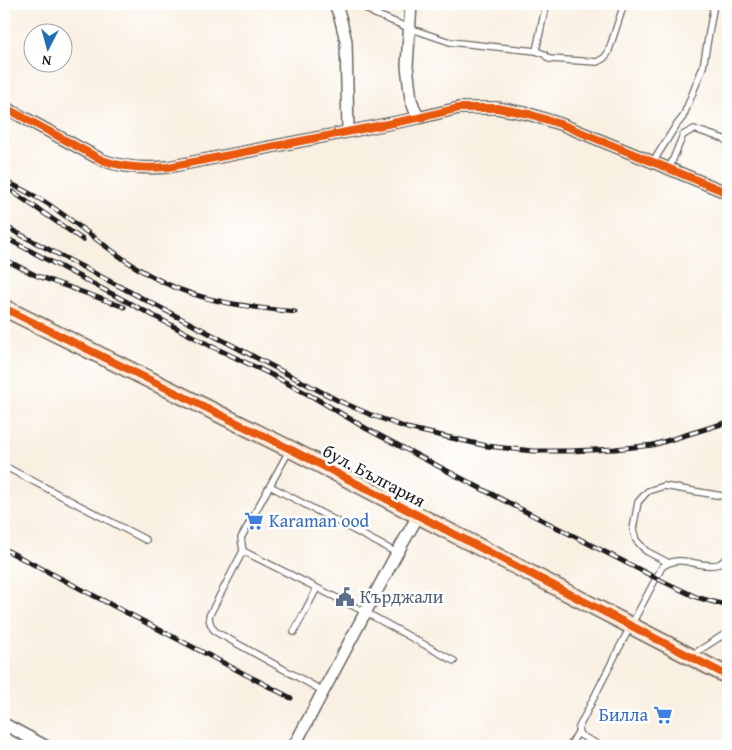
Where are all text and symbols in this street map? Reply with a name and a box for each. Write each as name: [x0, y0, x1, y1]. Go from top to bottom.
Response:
north arrow: [22, 22, 72, 72]
text: N: [40, 50, 52, 71]
street label: бул. България: [318, 437, 430, 514]
place label: Karaman ood: [269, 507, 370, 534]
supermarket icon: Karaman ood: [243, 510, 265, 532]
place label: Кърджали: [360, 583, 444, 610]
public building icon: Кърджали: [334, 586, 356, 608]
place label: Билла: [599, 701, 648, 728]
supermarket icon: Билла: [652, 704, 674, 726]

